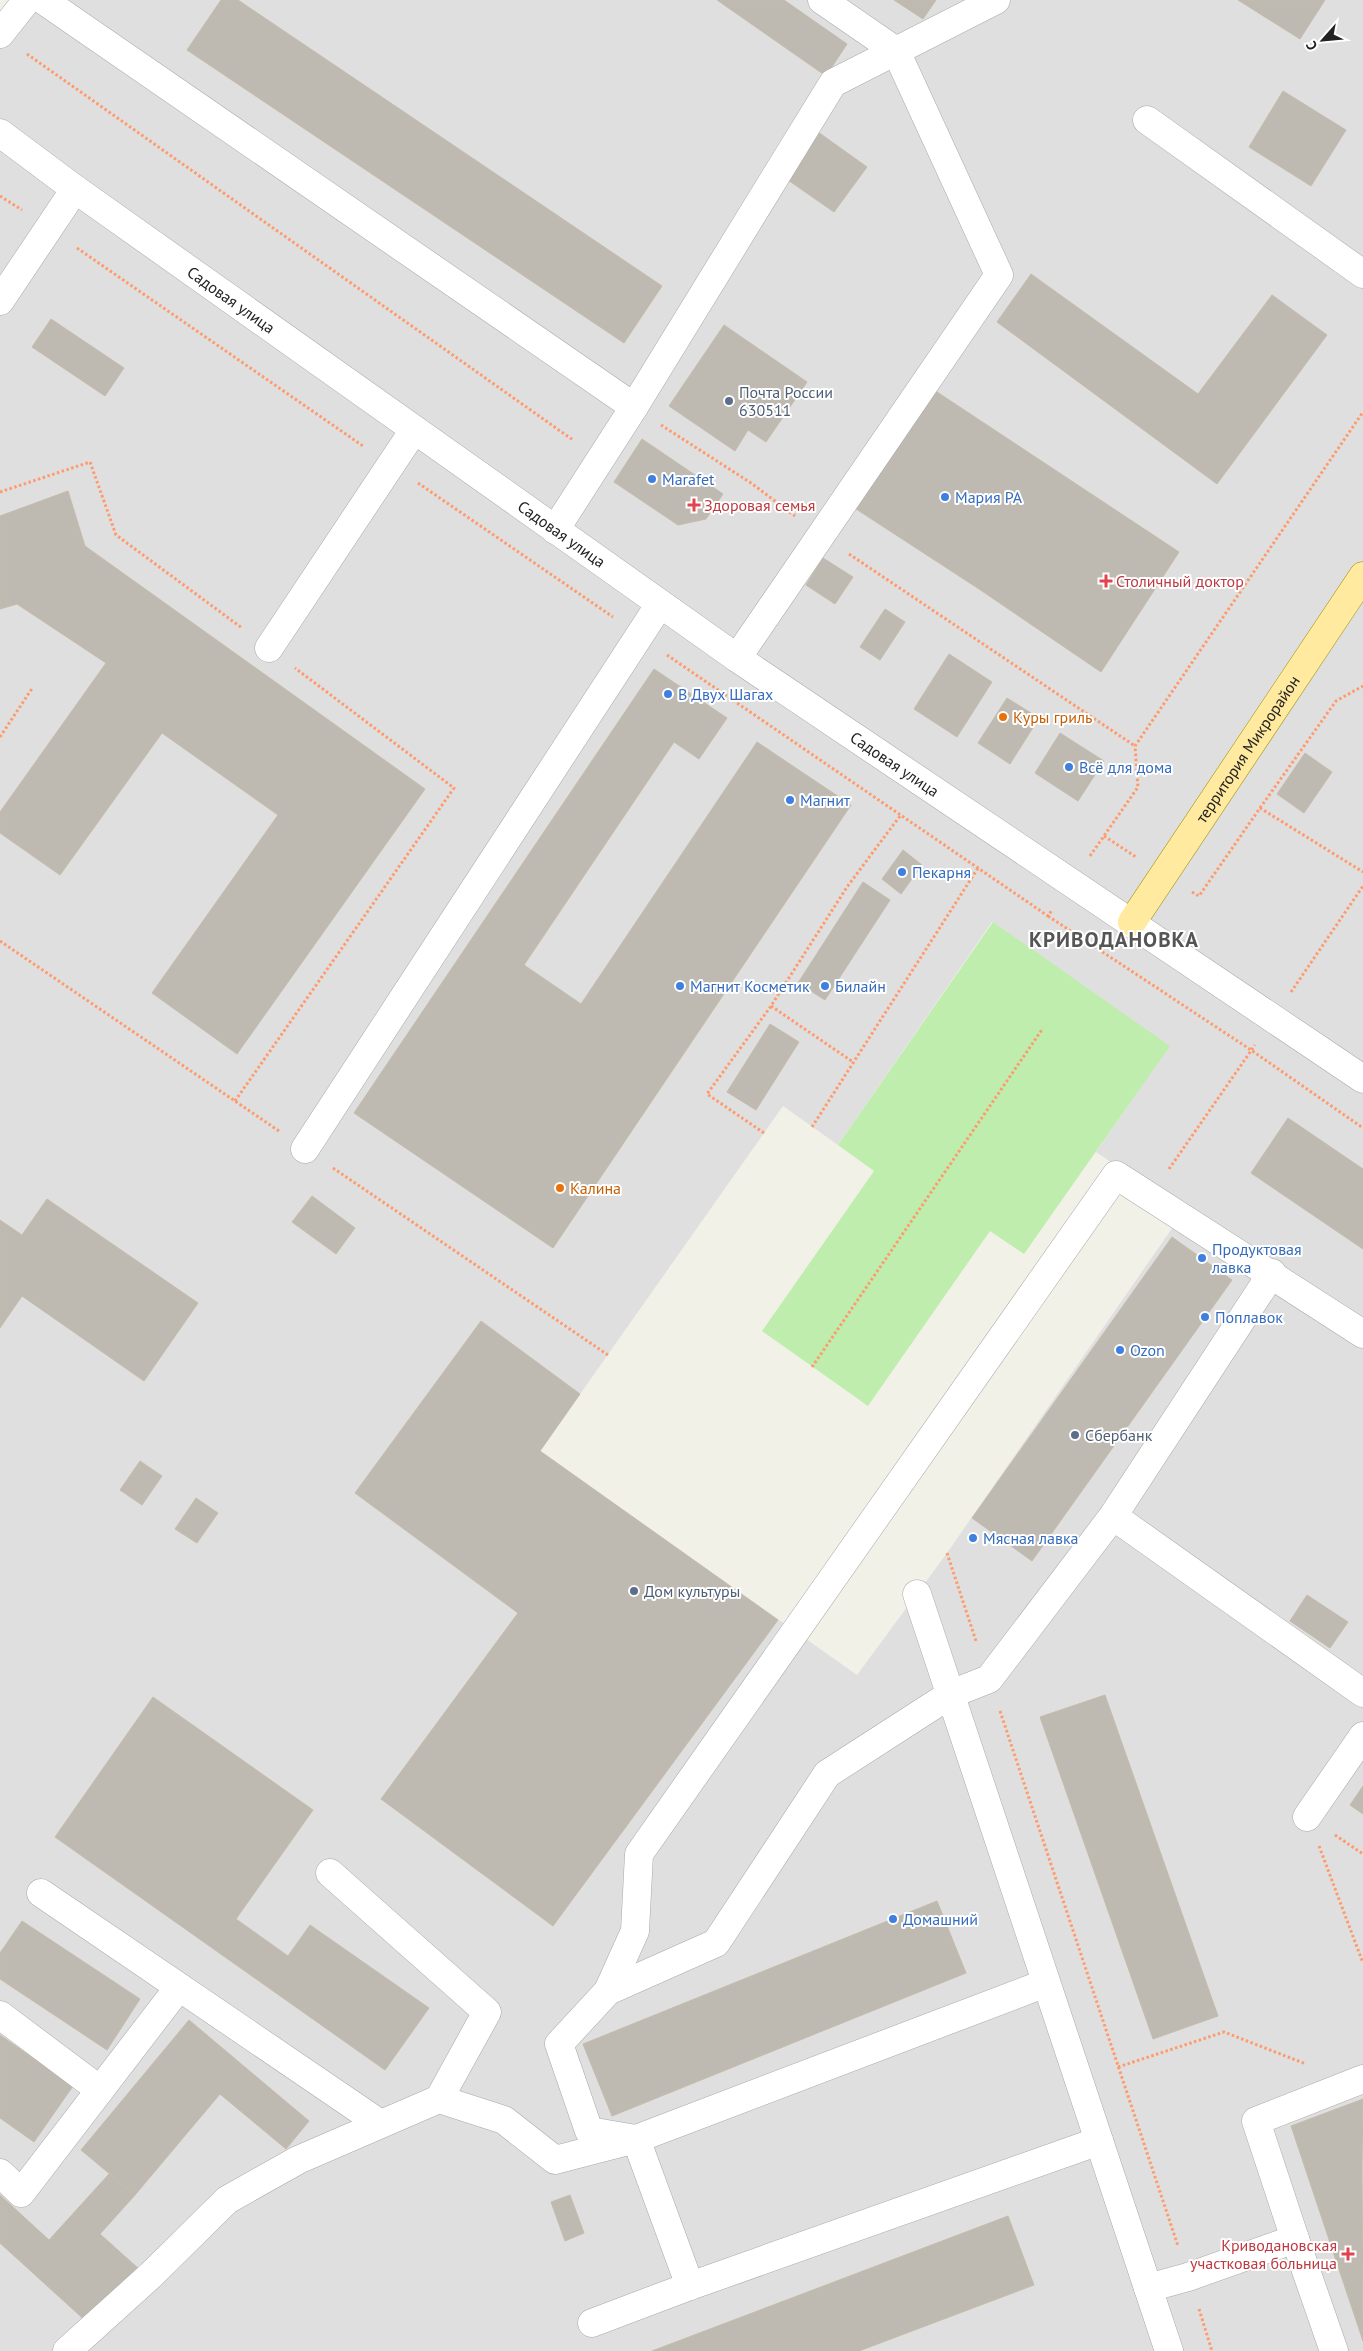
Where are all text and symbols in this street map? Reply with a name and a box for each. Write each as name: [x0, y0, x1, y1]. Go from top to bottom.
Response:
north arrow: [1298, 15, 1348, 65]
text: С: [1302, 38, 1321, 53]
street label: Садовая улица: [183, 262, 279, 338]
place label: Почта России 630511: [739, 382, 833, 420]
marker: Почта России 630511: [723, 395, 735, 407]
place label: Marafet: [662, 469, 715, 489]
marker: Marafet: [646, 473, 658, 485]
place label: Мария РА: [955, 487, 1023, 507]
marker: Мария РА: [939, 491, 951, 503]
place label: Здоровая семья: [704, 495, 815, 515]
street label: Садовая улица: [514, 496, 609, 572]
marker: Здоровая семья: [688, 499, 700, 511]
place label: Столичный доктор: [1116, 571, 1244, 591]
marker: Столичный доктор: [1100, 575, 1112, 587]
street label: территория Микрорайон: [1191, 671, 1304, 827]
place label: В Двух Шагах: [678, 684, 773, 704]
marker: В Двух Шагах: [662, 688, 674, 700]
place label: Куры гриль: [1013, 707, 1092, 727]
marker: Куры гриль: [997, 711, 1009, 723]
street label: Садовая улица: [846, 727, 943, 801]
place label: Всё для дома: [1079, 757, 1172, 777]
marker: Всё для дома: [1063, 761, 1075, 773]
place label: Магнит: [800, 790, 851, 810]
marker: Магнит: [784, 794, 796, 806]
place label: Пекарня: [912, 862, 971, 882]
marker: Пекарня: [896, 866, 908, 878]
district label: КРИВОДАНОВКА: [1029, 926, 1199, 953]
place label: Магнит Косметик: [690, 976, 810, 996]
place label: Билайн: [835, 976, 886, 996]
marker: Магнит Косметик: [674, 980, 686, 992]
marker: Билайн: [819, 980, 831, 992]
place label: Калина: [570, 1178, 621, 1198]
marker: Калина: [554, 1182, 566, 1194]
place label: Продуктовая лавка: [1211, 1239, 1302, 1277]
marker: Продуктовая лавка: [1196, 1252, 1208, 1264]
place label: Поплавок: [1215, 1307, 1283, 1327]
marker: Поплавок: [1199, 1311, 1211, 1323]
place label: Ozon: [1130, 1340, 1165, 1360]
marker: Ozon: [1114, 1344, 1126, 1356]
place label: Сбербанк: [1085, 1425, 1153, 1445]
marker: Сбербанк: [1069, 1429, 1081, 1441]
place label: Мясная лавка: [983, 1528, 1078, 1548]
marker: Мясная лавка: [967, 1532, 979, 1544]
place label: Дом культуры: [644, 1581, 740, 1601]
marker: Дом культуры: [628, 1585, 640, 1597]
place label: Домашний: [903, 1909, 978, 1929]
marker: Домашний: [887, 1913, 899, 1925]
place label: Криводановская участковая больница: [1190, 2235, 1337, 2273]
marker: Криводановская участковая больница: [1341, 2247, 1355, 2261]

